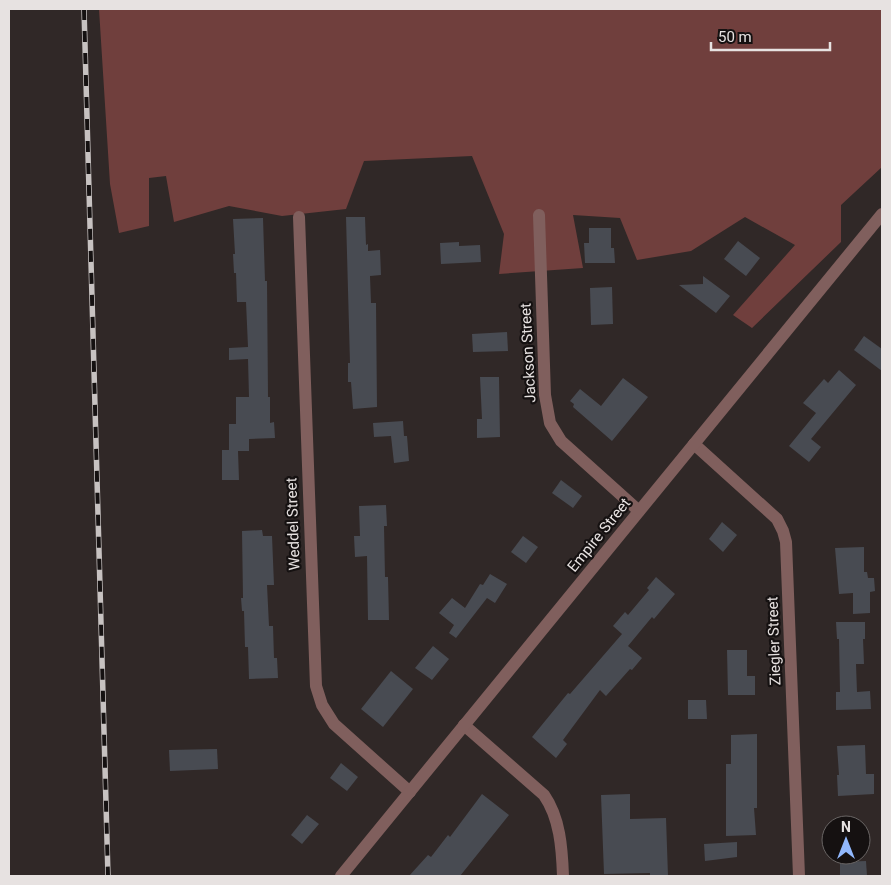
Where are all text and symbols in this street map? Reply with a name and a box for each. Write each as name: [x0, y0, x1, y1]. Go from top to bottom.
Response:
scale bar: [711, 20, 830, 52]
text: 50 m: [718, 28, 752, 46]
street label: Jackson Street: [516, 303, 540, 403]
street label: Weddel Street: [282, 477, 304, 571]
street label: Empire Street: [564, 494, 634, 576]
street label: Ziegler Street: [763, 596, 785, 686]
north arrow: [821, 815, 871, 865]
text: N: [841, 819, 851, 835]

